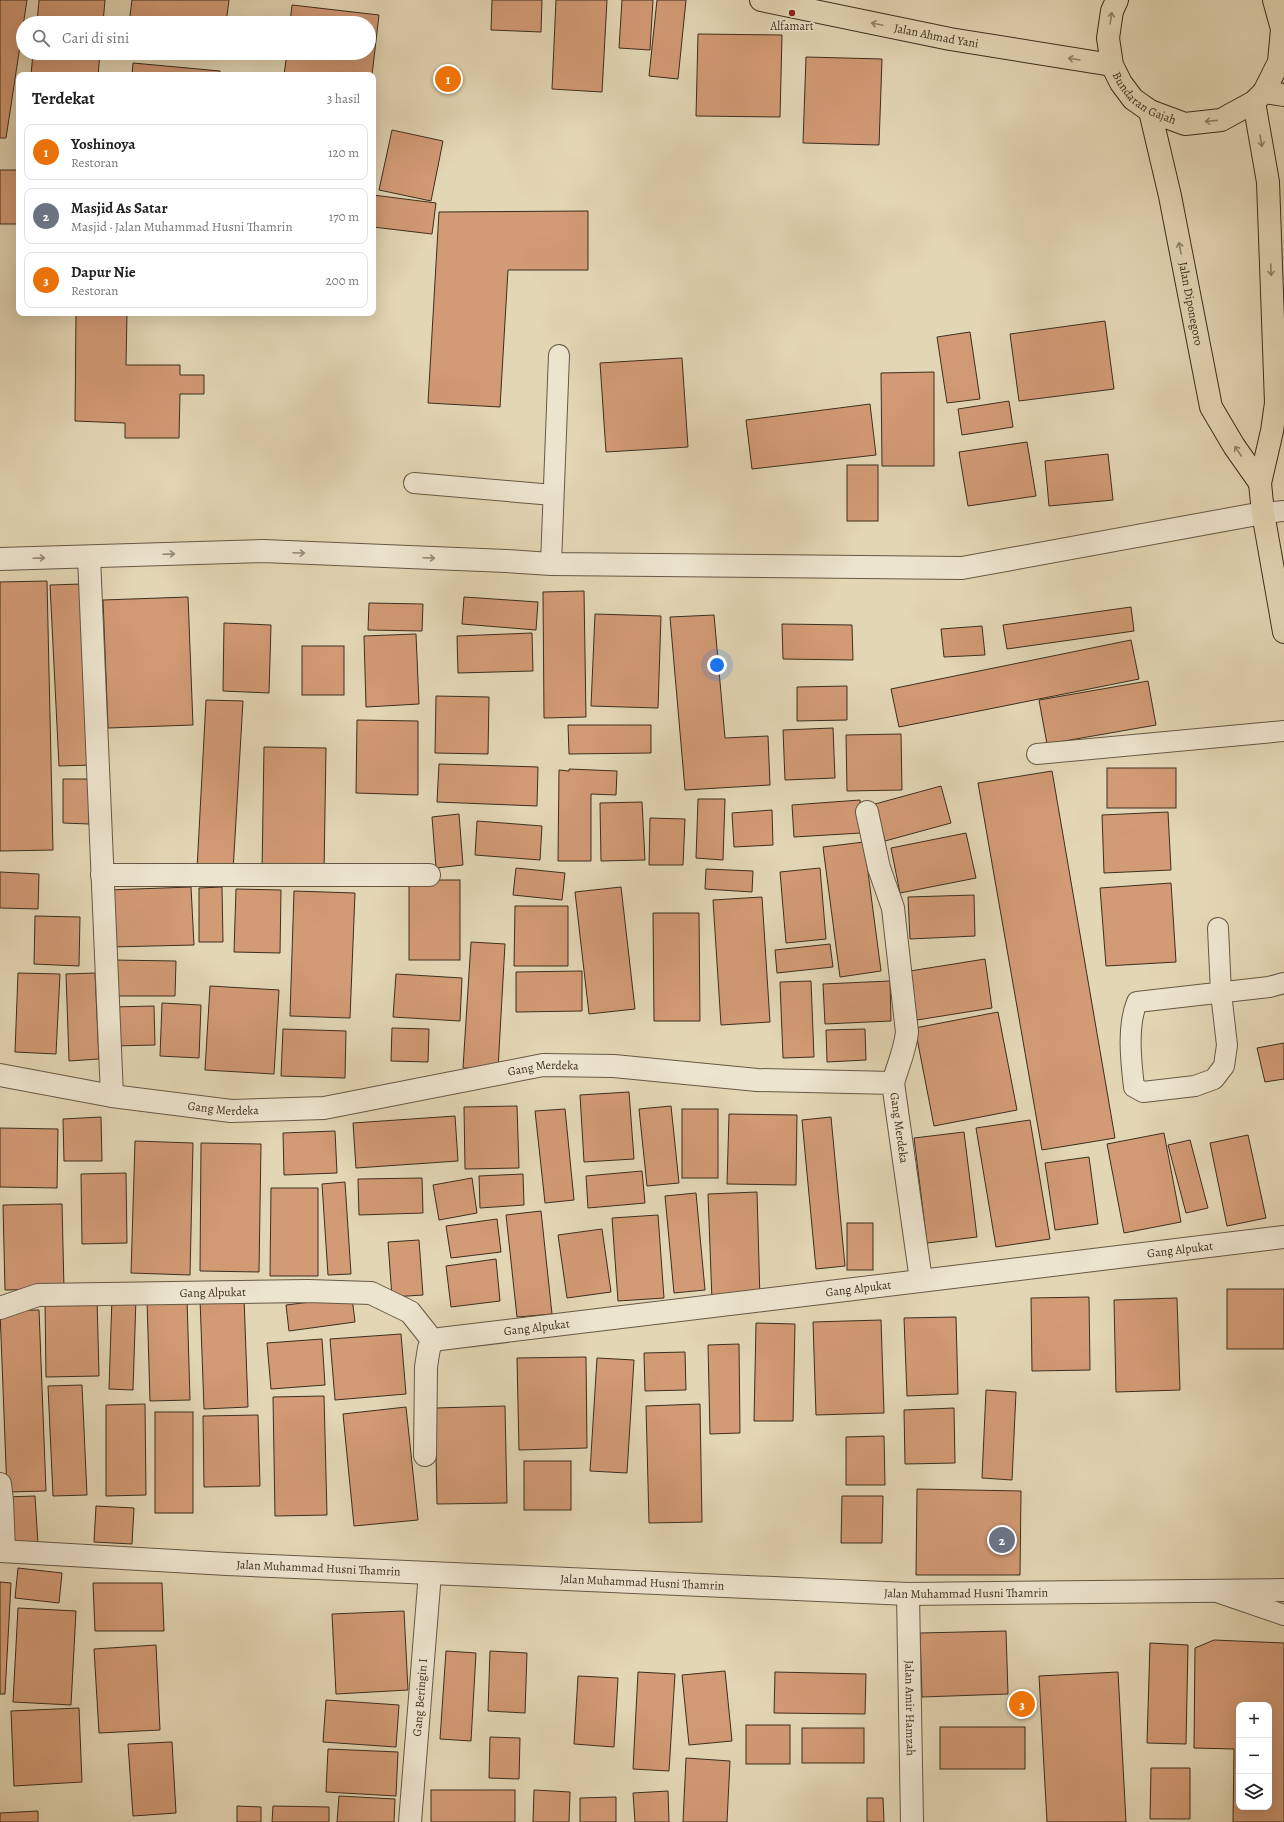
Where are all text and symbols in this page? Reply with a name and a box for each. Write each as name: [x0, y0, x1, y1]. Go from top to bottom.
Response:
marker: Alfamart: [787, 8, 797, 18]
one-way arrow: [1107, 12, 1115, 25]
search box: [16, 16, 376, 60]
place label: Alfamart: [769, 18, 814, 34]
one-way arrow: [870, 20, 883, 28]
street label: Jalan Ahmad Yani: [893, 20, 980, 51]
icon: search: [30, 27, 52, 49]
text: Cari di sini: [62, 28, 129, 48]
one-way arrow: [1067, 55, 1080, 63]
pin: 1: [435, 64, 461, 94]
street label: Bundaran Gajah: [1109, 69, 1179, 128]
text: Terdekat: [32, 87, 95, 110]
text: 3 hasil: [327, 90, 360, 107]
one-way arrow: [1205, 118, 1218, 125]
text: Yoshinoya: [71, 134, 135, 154]
one-way arrow: [1257, 134, 1265, 147]
text: 1: [44, 144, 48, 161]
text: 120 m: [328, 144, 359, 161]
text: Restoran: [71, 154, 118, 171]
text: Masjid As Satar: [71, 198, 168, 218]
text: 2: [43, 208, 49, 225]
text: 170 m: [329, 208, 359, 225]
text: Masjid · Jalan Muhammad Husni Thamrin: [71, 218, 293, 235]
one-way arrow: [1175, 242, 1183, 255]
street label: Jalan Diponegoro: [1175, 260, 1207, 347]
text: Dapur Nie: [71, 262, 136, 282]
one-way arrow: [1267, 263, 1275, 276]
text: 3: [43, 272, 49, 289]
text: 200 m: [326, 272, 359, 289]
text: Restoran: [71, 282, 118, 299]
one-way arrow: [1234, 446, 1242, 457]
one-way arrow: [292, 549, 305, 557]
one-way arrow: [162, 550, 175, 558]
one-way arrow: [32, 554, 45, 562]
one-way arrow: [422, 554, 435, 562]
your location: [707, 655, 727, 675]
street label: Gang Merdeka: [506, 1057, 579, 1080]
street label: Gang Merdeka: [886, 1091, 912, 1165]
street label: Gang Merdeka: [187, 1098, 259, 1119]
street label: Gang Alpukat: [1146, 1238, 1214, 1261]
street label: Gang Alpukat: [824, 1277, 892, 1300]
street label: Gang Alpukat: [180, 1284, 246, 1301]
street label: Gang Alpukat: [503, 1315, 571, 1339]
pin: 2: [989, 1525, 1015, 1555]
street label: Jalan Muhammad Husni Thamrin: [236, 1556, 401, 1580]
street label: Jalan Muhammad Husni Thamrin: [560, 1571, 725, 1594]
street label: Jalan Muhammad Husni Thamrin: [883, 1585, 1049, 1602]
street label: Gang Beringin I: [409, 1658, 431, 1737]
street label: Jalan Amir Hamzah: [901, 1660, 919, 1757]
pin: 3: [1009, 1689, 1035, 1719]
map controls: [1236, 1702, 1272, 1810]
button: +: [1236, 1702, 1272, 1738]
button: −: [1236, 1738, 1272, 1774]
button: layers: [1236, 1774, 1272, 1810]

